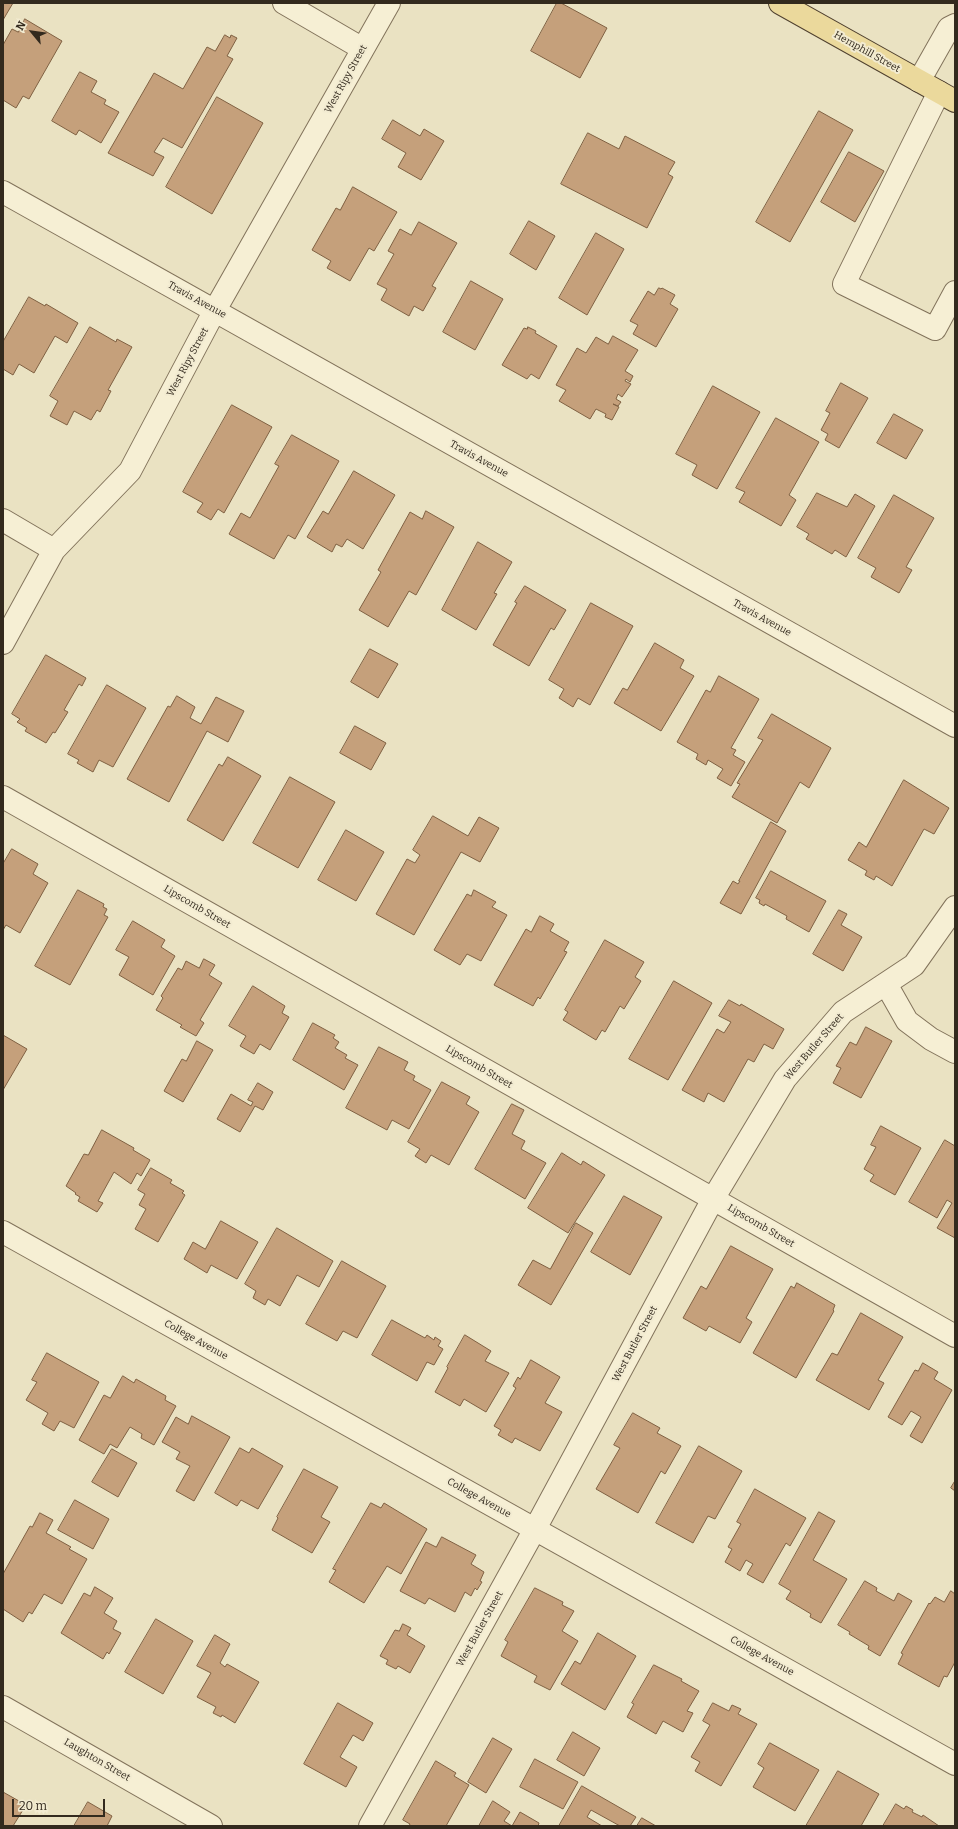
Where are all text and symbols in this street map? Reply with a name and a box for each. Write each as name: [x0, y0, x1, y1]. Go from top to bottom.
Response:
north arrow: [12, 12, 52, 52]
text: N: [13, 19, 29, 33]
street label: Hemphill Street: [832, 29, 902, 75]
street label: West Ripy Street: [322, 43, 370, 115]
street label: Travis Avenue: [166, 279, 228, 321]
street label: West Ripy Street: [165, 326, 211, 398]
street label: Travis Avenue: [448, 438, 510, 480]
street label: Travis Avenue: [731, 597, 793, 639]
street label: Lipscomb Street: [161, 883, 233, 931]
street label: West Butler Street: [782, 1011, 846, 1083]
street label: Lipscomb Street: [443, 1043, 515, 1091]
street label: Lipscomb Street: [725, 1202, 797, 1250]
street label: West Butler Street: [610, 1304, 660, 1384]
street label: College Avenue: [162, 1317, 230, 1363]
street label: College Avenue: [445, 1475, 513, 1521]
street label: West Butler Street: [454, 1589, 506, 1669]
street label: College Avenue: [728, 1633, 796, 1679]
street label: Laughton Street: [62, 1736, 132, 1784]
scale bar: [14, 1791, 107, 1817]
text: 20 m: [19, 1799, 47, 1813]

